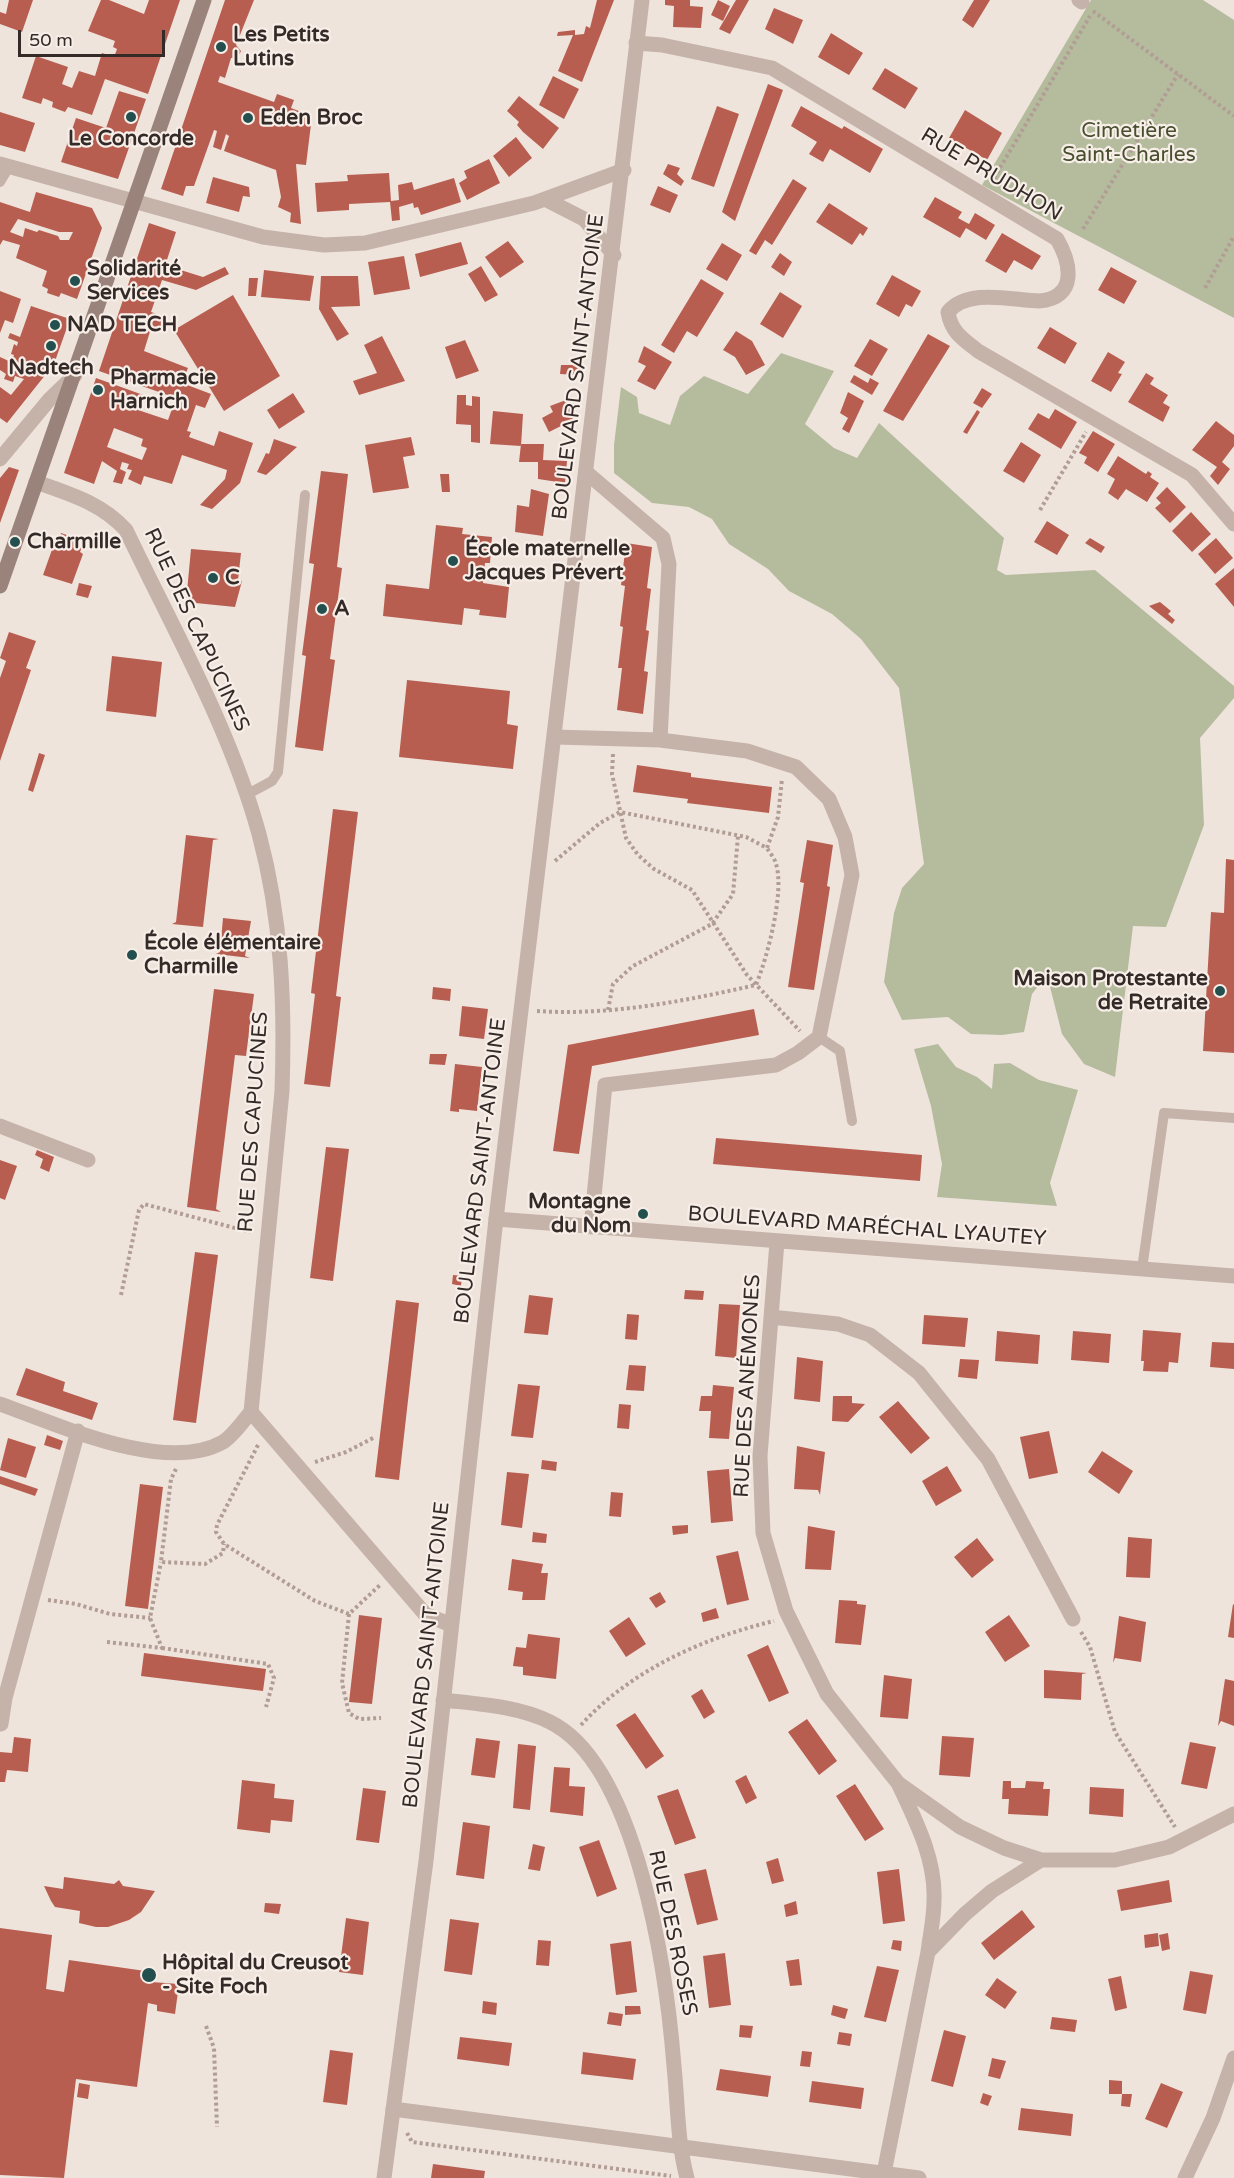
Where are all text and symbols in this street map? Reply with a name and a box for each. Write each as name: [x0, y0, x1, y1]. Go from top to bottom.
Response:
scale bar: [21, 18, 168, 56]
place label: Les Petits Lutins: [233, 22, 330, 72]
text: 50 m: [29, 29, 73, 51]
marker: Les Petits Lutins: [214, 40, 228, 54]
place label: Eden Broc: [260, 105, 363, 131]
marker: Le Concorde: [124, 110, 138, 124]
marker: Eden Broc: [241, 111, 255, 125]
park label: Cimetière Saint-Charles: [1062, 118, 1196, 168]
street label: RUE PRUDHON: [916, 123, 1066, 227]
place label: Le Concorde: [68, 126, 194, 152]
street label: BOULEVARD SAINT-ANTOINE: [548, 213, 610, 521]
place label: Solidarité Services: [87, 256, 181, 306]
marker: Solidarité Services: [68, 274, 82, 288]
place label: NAD TECH: [67, 312, 177, 338]
marker: NAD TECH: [48, 318, 62, 332]
marker: Nadtech: [44, 339, 58, 353]
place label: Nadtech: [8, 355, 94, 381]
place label: Pharmacie Harnich: [110, 365, 216, 415]
marker: Pharmacie Harnich: [91, 383, 105, 397]
street label: RUE DES CAPUCINES: [138, 524, 254, 736]
place label: Charmille: [27, 529, 121, 555]
marker: Charmille: [8, 535, 22, 549]
place label: École maternelle Jacques Prévert: [465, 536, 630, 586]
marker: École maternelle Jacques Prévert: [446, 554, 460, 568]
place label: C: [225, 565, 240, 591]
marker: C: [206, 571, 220, 585]
place label: A: [334, 596, 350, 622]
marker: A: [315, 602, 329, 616]
place label: École élémentaire Charmille: [144, 930, 321, 980]
marker: École élémentaire Charmille: [125, 948, 139, 962]
place label: Maison Protestante de Retraite: [1013, 966, 1208, 1016]
marker: Maison Protestante de Retraite: [1213, 984, 1227, 998]
street label: RUE DES CAPUCINES: [234, 1011, 274, 1233]
street label: BOULEVARD SAINT-ANTOINE: [450, 1017, 512, 1325]
place label: Montagne du Nom: [528, 1189, 631, 1239]
street label: BOULEVARD MARÉCHAL LYAUTEY: [687, 1202, 1047, 1252]
marker: Montagne du Nom: [636, 1207, 650, 1221]
street label: RUE DES ANÉMONES: [730, 1274, 766, 1498]
street label: BOULEVARD SAINT-ANTOINE: [398, 1501, 456, 1809]
street label: RUE DES ROSES: [642, 1848, 702, 2018]
place label: Hôpital du Creusot - Site Foch: [162, 1950, 348, 2000]
marker: Hôpital du Creusot - Site Foch: [140, 1966, 158, 1984]

